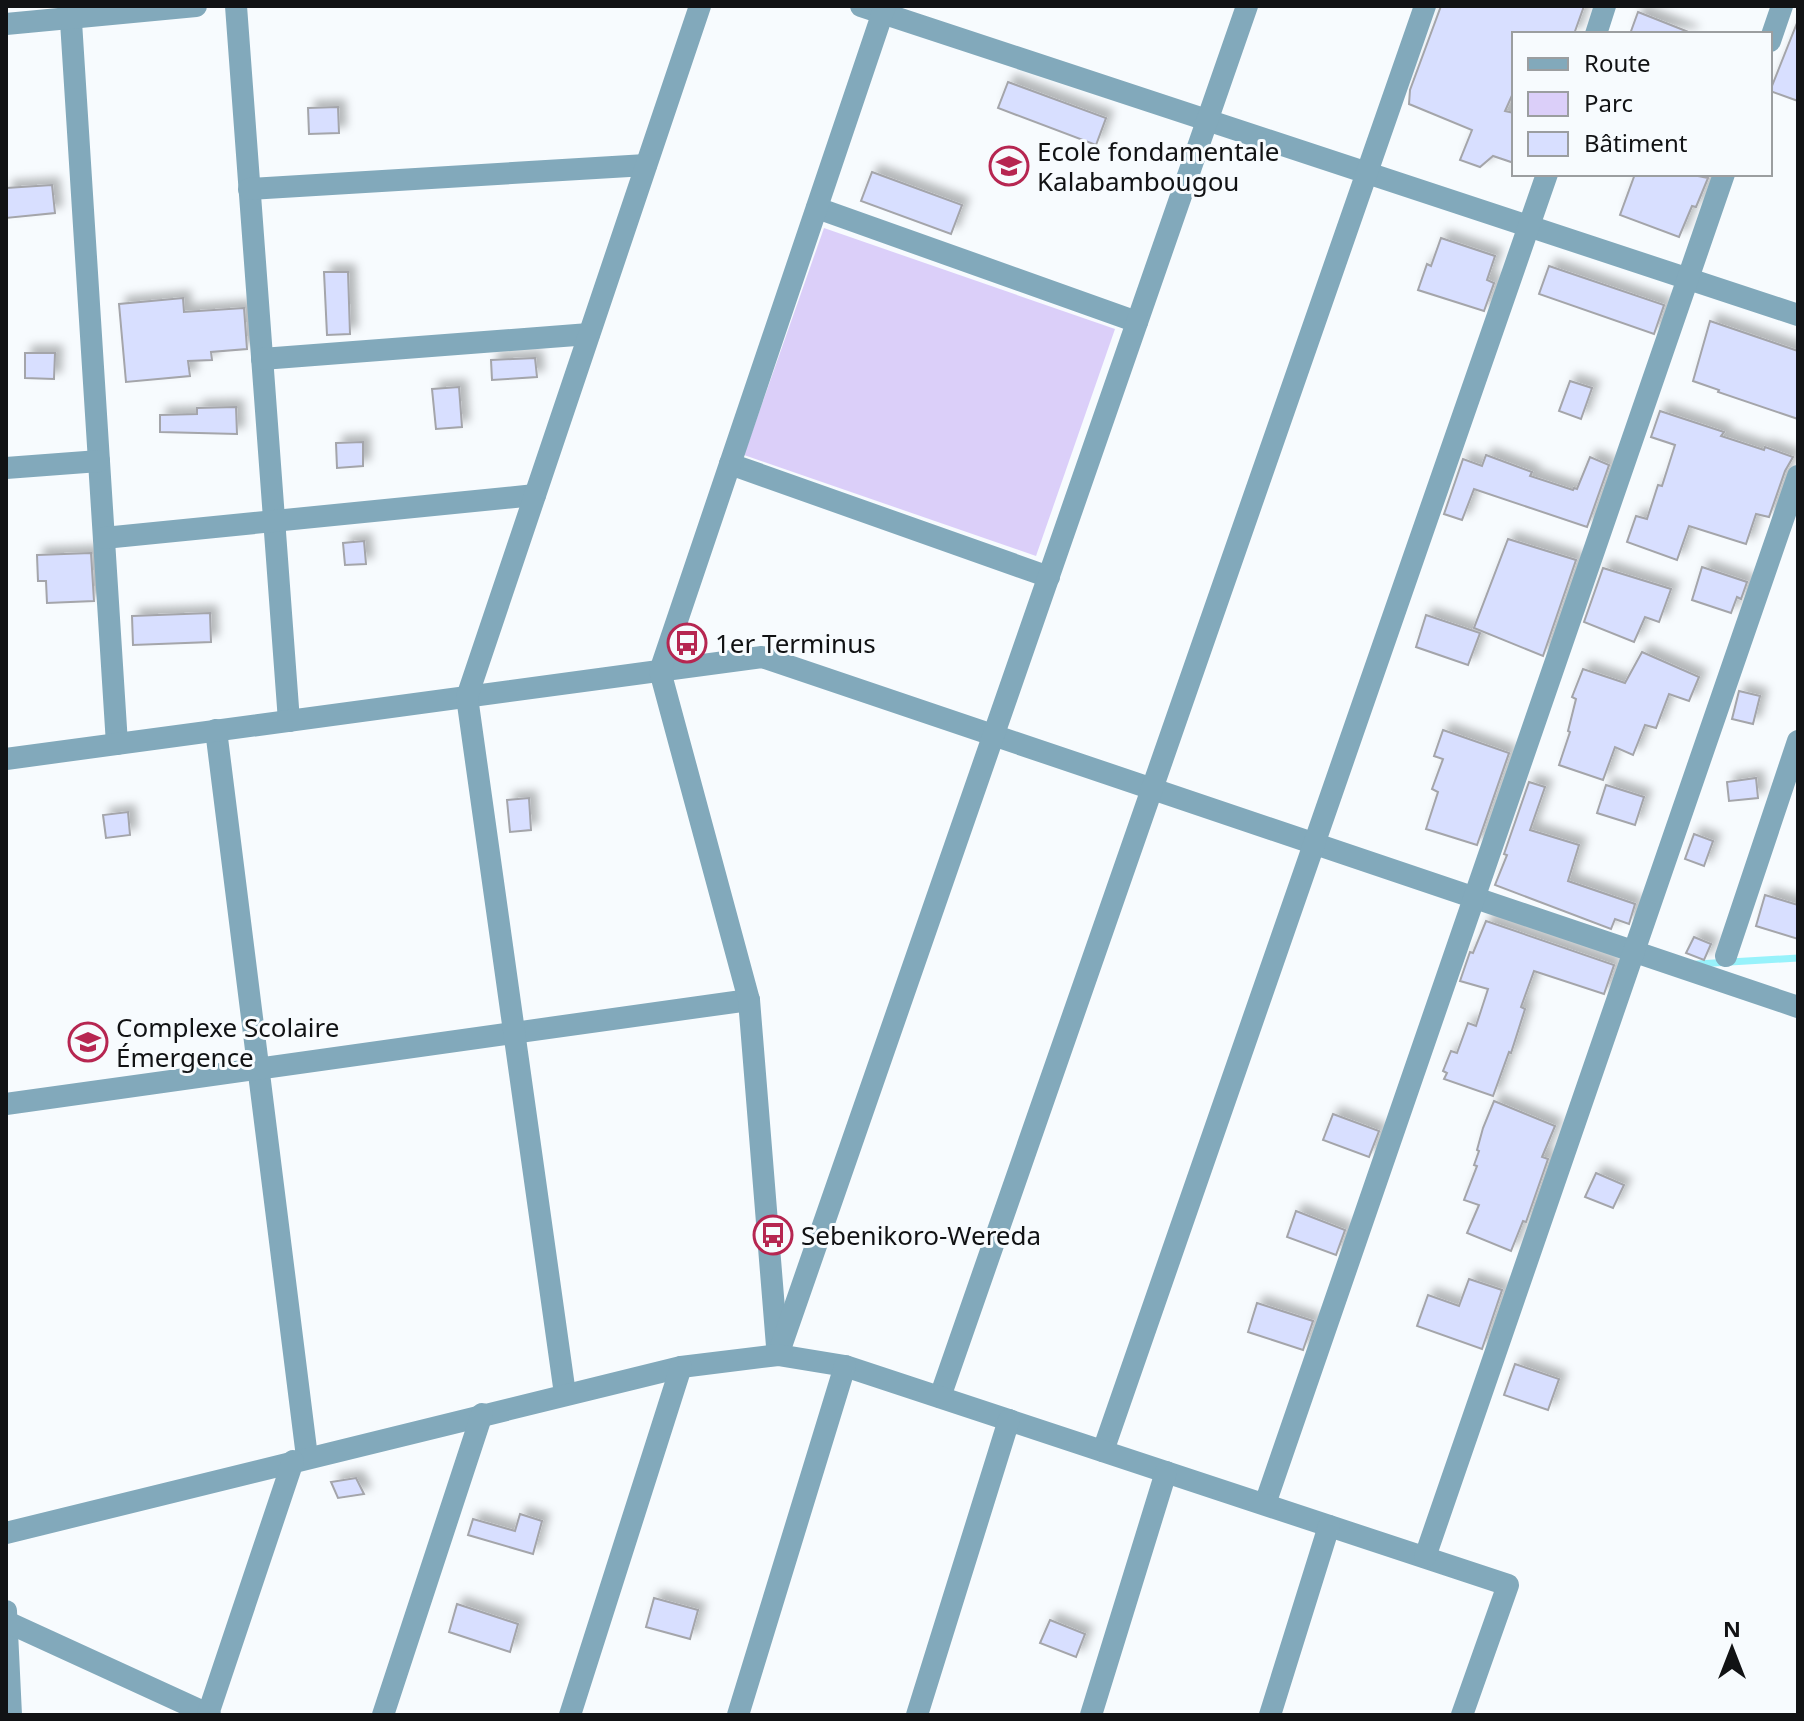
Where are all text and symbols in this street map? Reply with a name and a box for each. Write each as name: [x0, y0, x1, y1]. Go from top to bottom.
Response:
legend: [1512, 32, 1772, 176]
text: Route: [1584, 46, 1650, 79]
text: Parc: [1584, 86, 1633, 119]
text: Bâtiment: [1584, 126, 1688, 159]
place label: Ecole fondamentale Kalabambougou: [1037, 133, 1280, 199]
school or university icon: Ecole fondamentale Kalabambougou: [988, 145, 1030, 187]
bus stop icon: 1er Terminus: [666, 622, 708, 664]
place label: 1er Terminus: [715, 625, 876, 661]
place label: Complexe Scolaire Émergence: [116, 1009, 339, 1075]
school or university icon: Complexe Scolaire Émergence: [67, 1021, 109, 1063]
bus stop icon: Sebenikoro-Wereda: [752, 1214, 794, 1256]
place label: Sebenikoro-Wereda: [801, 1217, 1041, 1253]
north arrow: [1692, 1609, 1772, 1689]
text: N: [1723, 1613, 1741, 1643]

